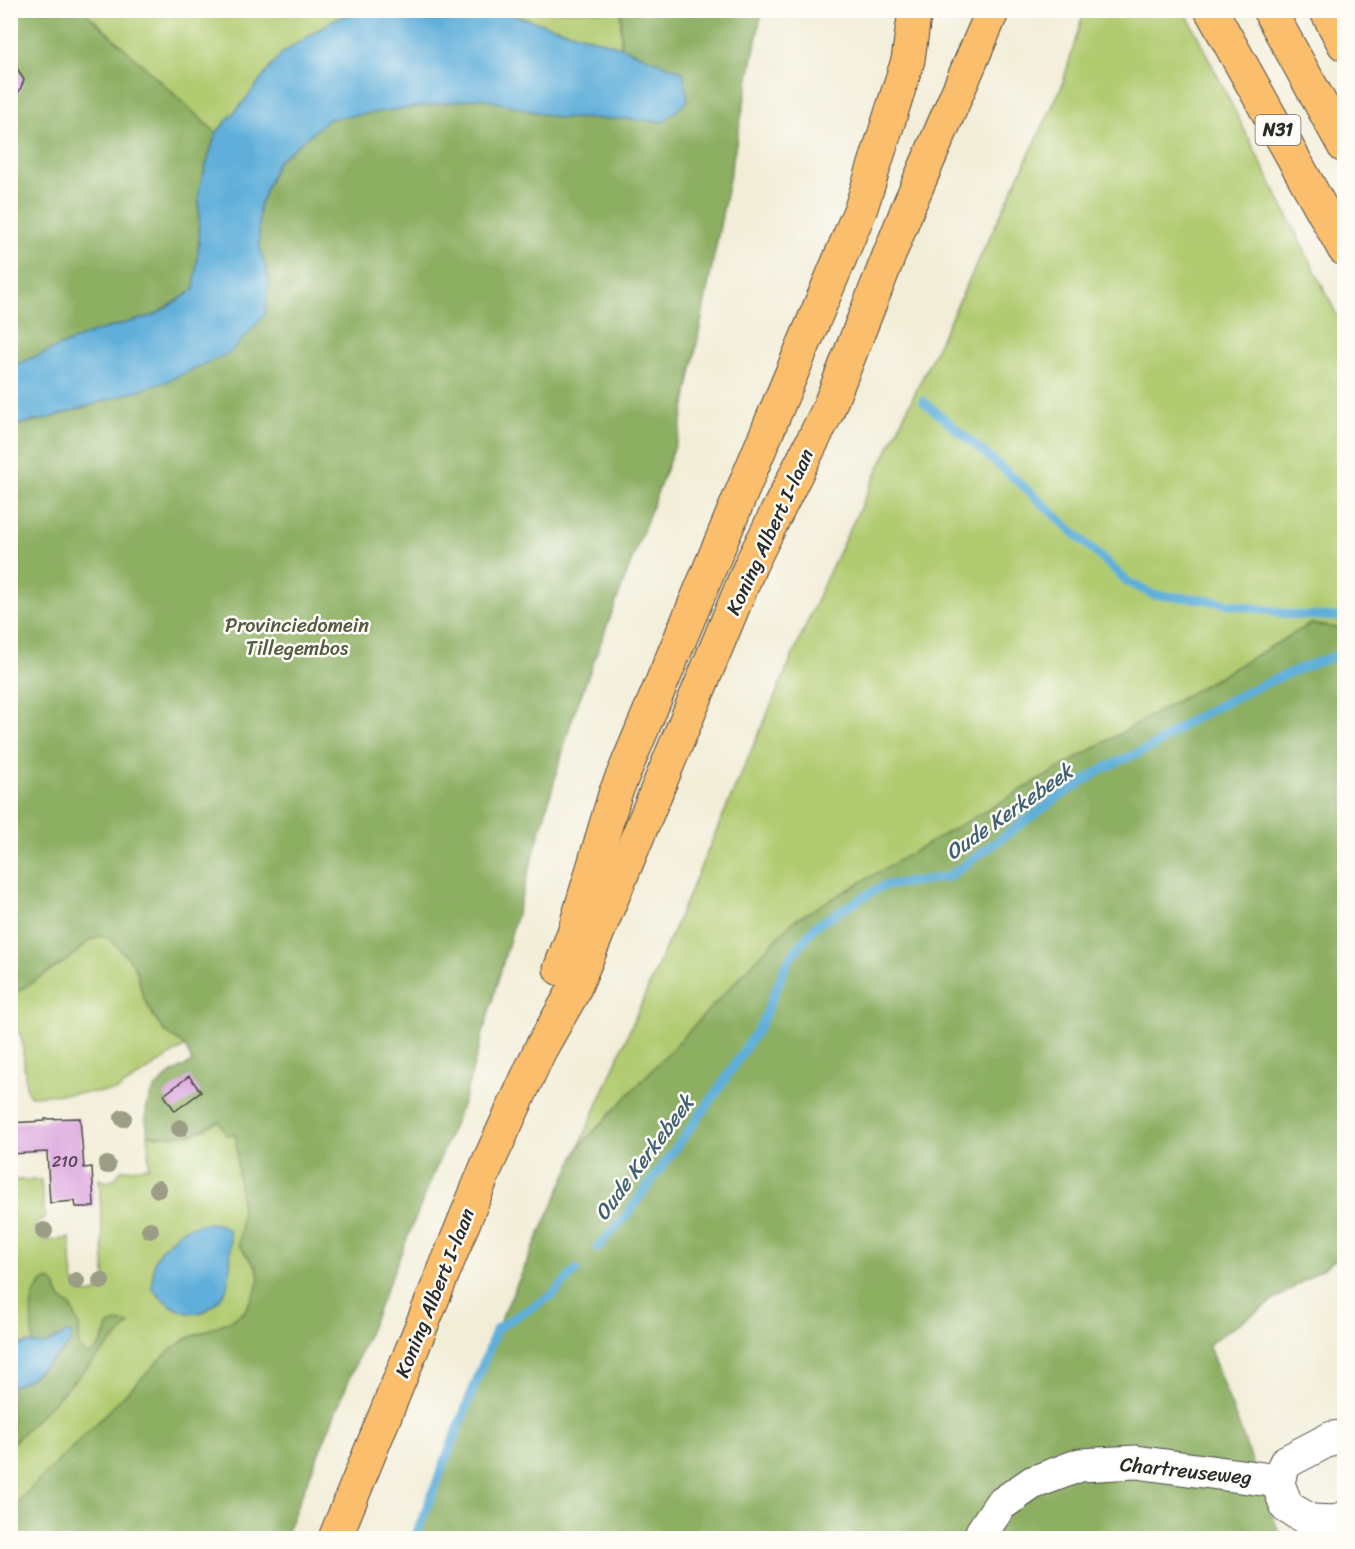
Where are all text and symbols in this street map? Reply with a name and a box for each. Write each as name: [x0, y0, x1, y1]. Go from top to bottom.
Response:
road number: N31: [1256, 115, 1300, 145]
street label: Koning Albert I-laan: [716, 443, 824, 621]
park label: Provinciedomein Tillegembos: [225, 608, 369, 666]
water label: Oude Kerkebeek: [937, 752, 1083, 870]
water label: Oude Kerkebeek: [584, 1085, 706, 1229]
house number: 210: [52, 1147, 78, 1176]
street label: Koning Albert I-laan: [385, 1203, 485, 1383]
street label: Chartreuseweg: [1118, 1447, 1254, 1495]

